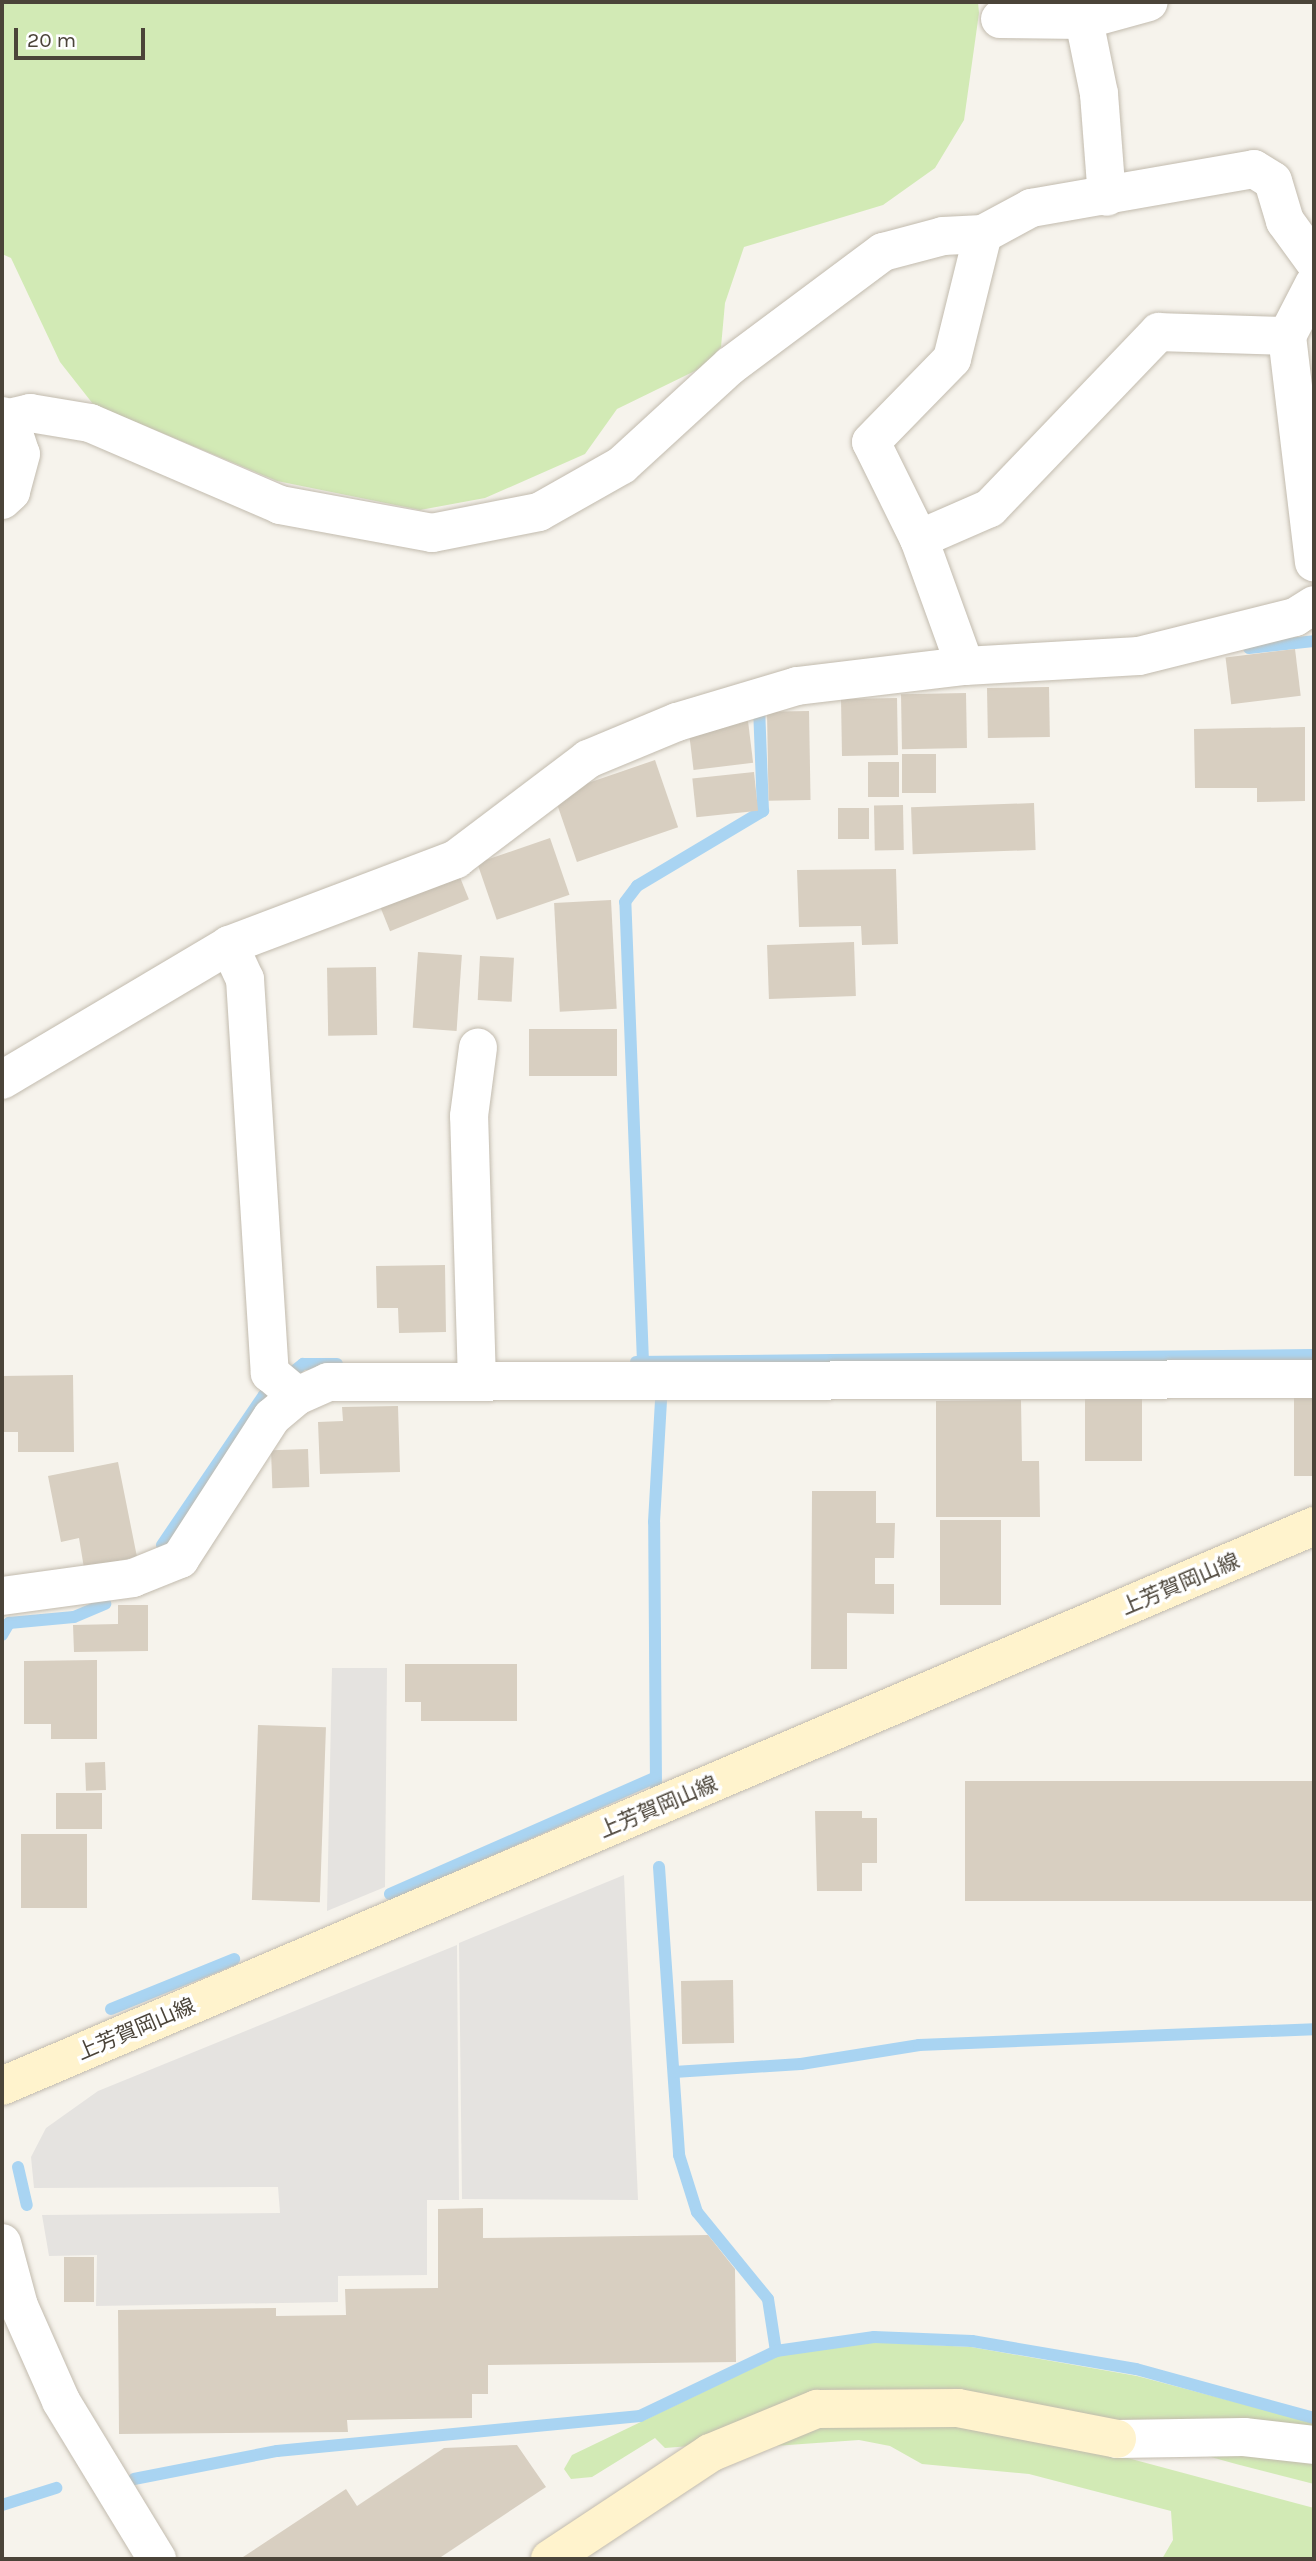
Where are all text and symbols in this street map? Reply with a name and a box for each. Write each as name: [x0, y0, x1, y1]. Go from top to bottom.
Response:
scale bar: [18, 14, 149, 58]
text: 20 m: [27, 28, 76, 52]
street label: 上芳賀岡山線: [1117, 1548, 1243, 1620]
street label: 上芳賀岡山線: [595, 1771, 721, 1843]
street label: 上芳賀岡山線: [73, 1993, 199, 2065]

